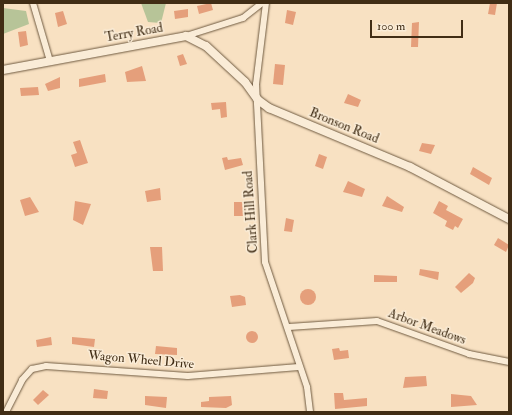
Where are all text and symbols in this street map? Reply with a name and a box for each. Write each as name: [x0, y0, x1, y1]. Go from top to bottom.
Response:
scale bar: [372, 12, 465, 38]
text: 100 m: [377, 19, 405, 34]
street label: Terry Road: [104, 20, 164, 46]
street label: Bronson Road: [307, 105, 381, 147]
street label: Clark Hill Road: [240, 170, 262, 254]
street label: Arbor Meadows: [386, 306, 468, 348]
street label: Wagon Wheel Drive: [87, 348, 195, 372]

